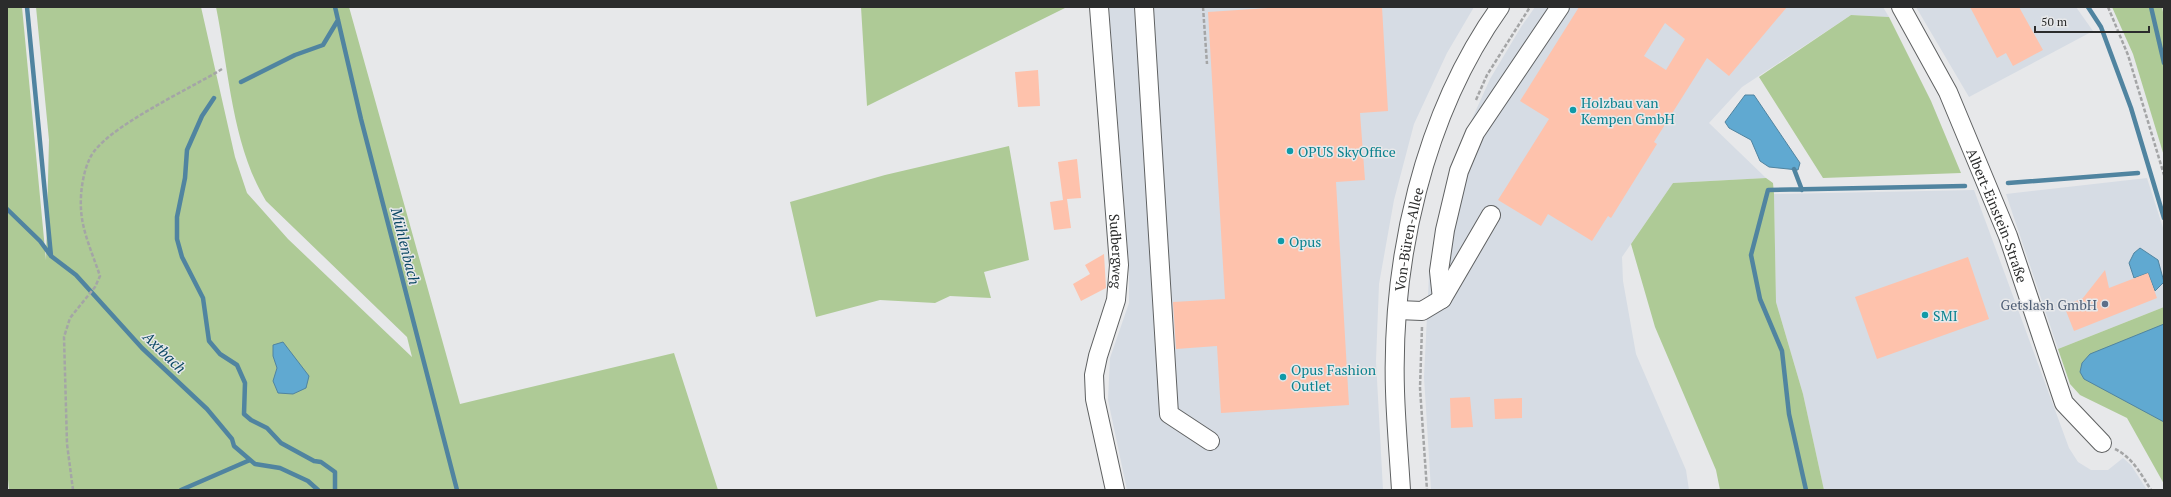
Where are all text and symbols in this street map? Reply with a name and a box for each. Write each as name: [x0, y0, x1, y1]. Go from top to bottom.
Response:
scale bar: [2035, 8, 2149, 34]
text: 50 m: [2041, 14, 2068, 29]
place label: Holzbau van Kempen GmbH: [1581, 93, 1675, 128]
marker: Holzbau van Kempen GmbH: [1568, 105, 1578, 115]
place label: OPUS SkyOffice: [1298, 142, 1396, 161]
street label: Albert-Einstein-Straße: [1963, 145, 2032, 285]
marker: OPUS SkyOffice: [1285, 146, 1295, 156]
street label: Von-Büren-Allee: [1389, 185, 1427, 292]
water label: Mühlenbach: [387, 204, 425, 287]
street label: Sudbergweg: [1106, 213, 1129, 290]
place label: Opus: [1289, 232, 1321, 251]
marker: Opus: [1276, 236, 1286, 246]
place label: Getslash GmbH: [2001, 295, 2097, 314]
marker: Getslash GmbH: [2100, 299, 2110, 309]
place label: SMI: [1933, 306, 1958, 325]
marker: SMI: [1920, 310, 1930, 320]
water label: Axtbach: [138, 326, 191, 377]
place label: Opus Fashion Outlet: [1291, 360, 1377, 395]
marker: Opus Fashion Outlet: [1278, 372, 1288, 382]

